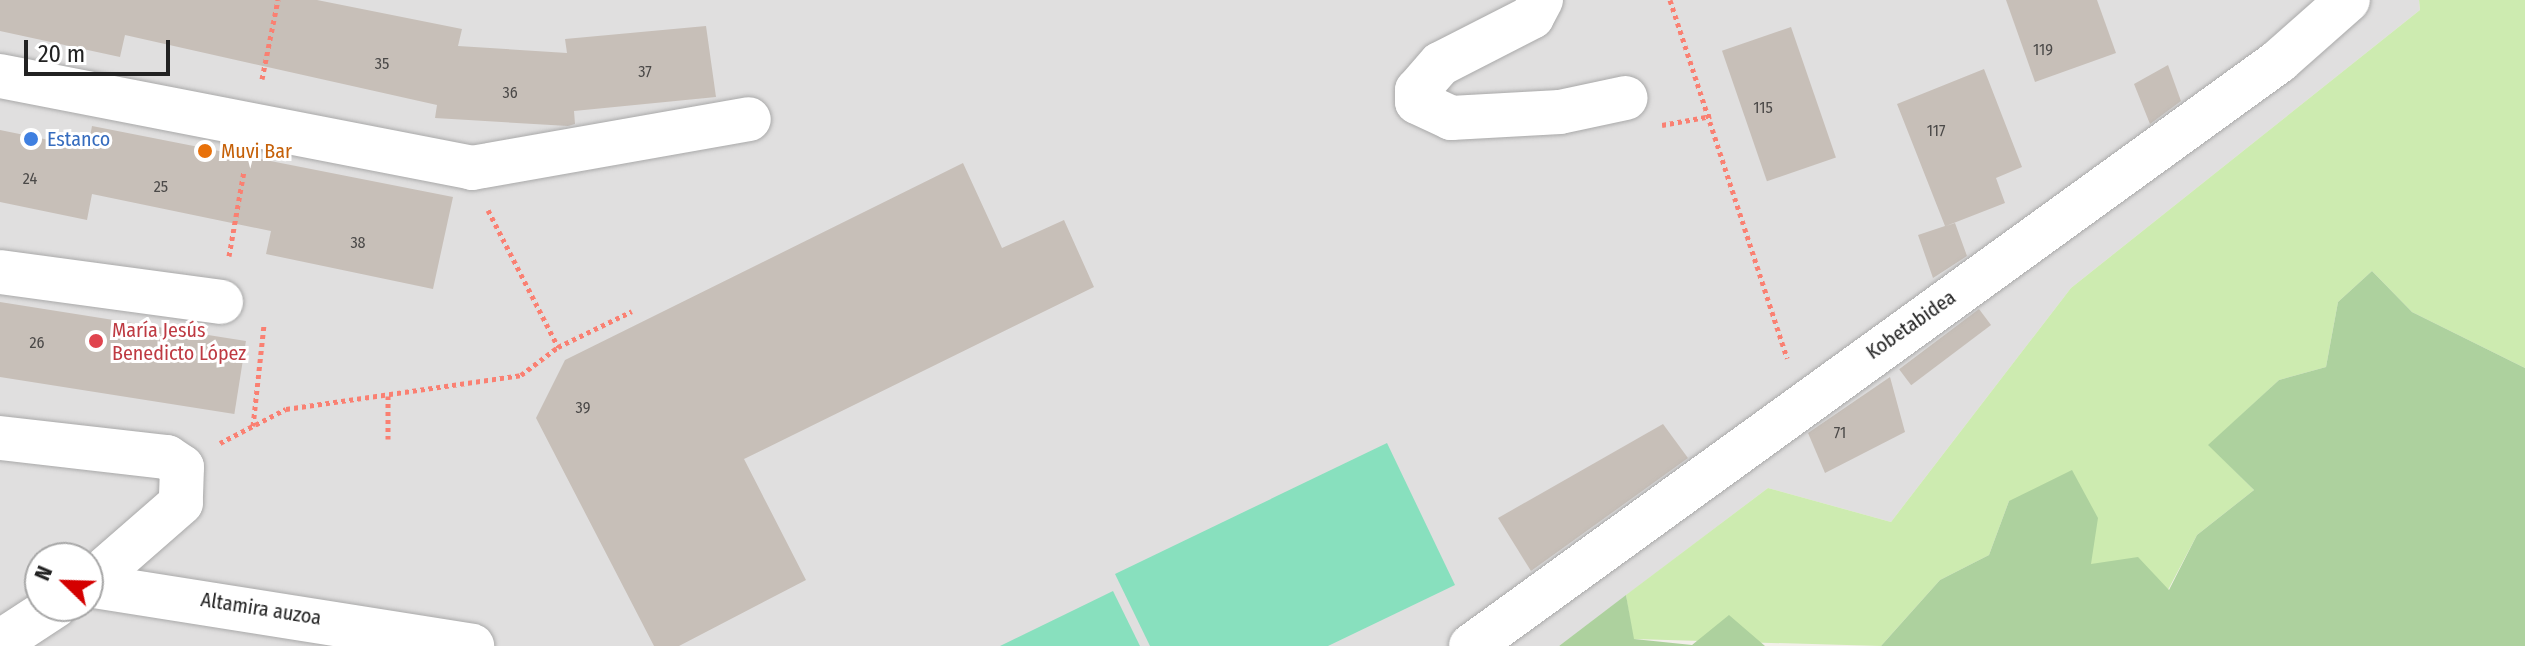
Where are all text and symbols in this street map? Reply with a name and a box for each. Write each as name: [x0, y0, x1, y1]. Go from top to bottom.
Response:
scale bar: [28, 24, 174, 74]
text: 20 m: [38, 40, 85, 68]
house number: 119: [2033, 40, 2053, 60]
house number: 35: [375, 54, 389, 74]
house number: 37: [638, 62, 652, 82]
house number: 36: [502, 83, 518, 103]
house number: 115: [1753, 98, 1773, 118]
house number: 117: [1927, 121, 1945, 141]
place label: Estanco: [47, 127, 110, 151]
marker: Estanco: [22, 130, 40, 148]
place label: Muvi Bar: [221, 139, 292, 163]
marker: Muvi Bar: [196, 142, 214, 160]
house number: 24: [23, 169, 37, 189]
house number: 25: [154, 177, 168, 197]
house number: 38: [350, 233, 366, 253]
street label: Kobetabidea: [1862, 286, 1960, 364]
place label: María Jesús Benedicto López: [112, 318, 246, 365]
marker: María Jesús Benedicto López: [87, 332, 105, 350]
house number: 26: [30, 333, 44, 353]
house number: 39: [576, 398, 590, 418]
house number: 71: [1834, 423, 1846, 443]
north arrow: [24, 542, 104, 622]
text: N: [28, 562, 58, 585]
street label: Altamira auzoa: [199, 588, 323, 630]

